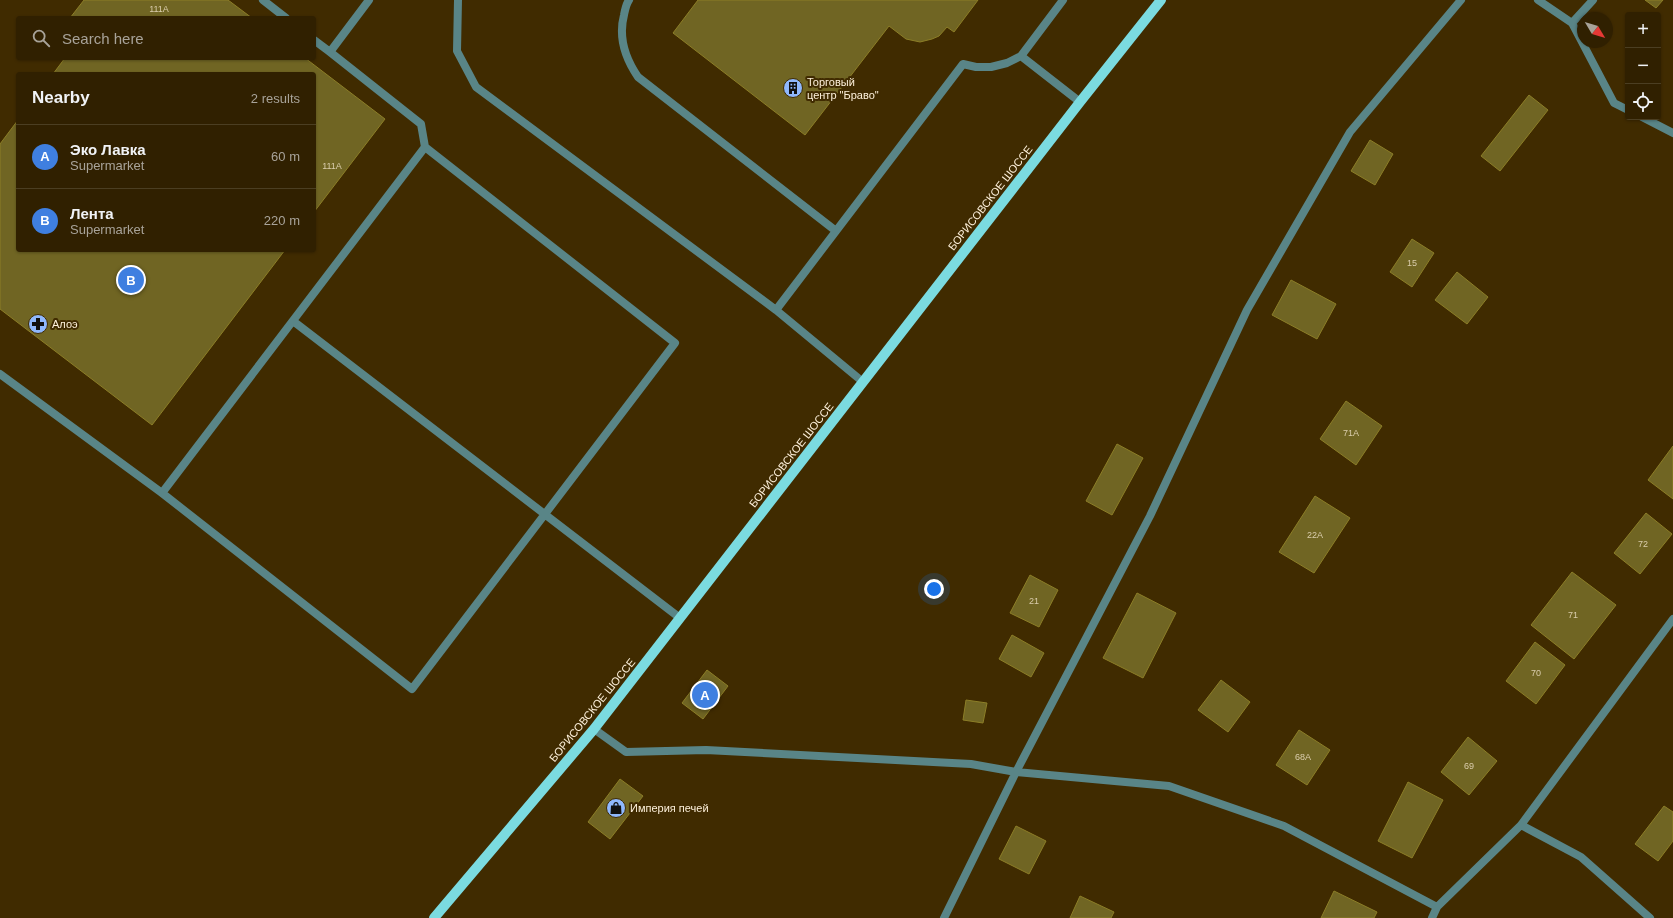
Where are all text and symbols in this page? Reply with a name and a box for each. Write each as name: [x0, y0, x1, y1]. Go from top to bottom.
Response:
house number: 111А: [149, 4, 169, 14]
north arrow: [1577, 12, 1613, 48]
map controls: [1625, 12, 1661, 120]
button: +: [1625, 12, 1661, 48]
search box: [16, 16, 316, 60]
icon: search: [30, 27, 52, 49]
text: Search here: [62, 30, 144, 47]
button: −: [1625, 48, 1661, 84]
place label: Торговый центр "Браво": [807, 76, 879, 101]
building icon: Торговый центр "Браво": [782, 77, 804, 99]
button: locate: [1625, 84, 1661, 120]
text: Nearby: [32, 88, 90, 107]
text: 2 results: [251, 91, 300, 106]
text: Эко Лавка: [70, 141, 146, 158]
street label: БОРИСОВСКОЕ ШОССЕ: [946, 143, 1034, 253]
text: A: [40, 149, 50, 164]
text: 60 m: [271, 149, 300, 164]
text: Supermarket: [70, 158, 144, 173]
house number: 111А: [322, 161, 342, 171]
text: Лента: [70, 205, 114, 222]
text: B: [40, 213, 50, 228]
text: 220 m: [264, 213, 300, 228]
text: Supermarket: [70, 222, 144, 237]
house number: 15: [1407, 258, 1417, 268]
pin: B: [118, 265, 144, 295]
pharmacy icon: Алоэ: [27, 313, 49, 335]
place label: Алоэ: [52, 318, 78, 330]
street label: БОРИСОВСКОЕ ШОССЕ: [747, 400, 835, 510]
house number: 71А: [1343, 428, 1359, 438]
house number: 22А: [1307, 530, 1323, 540]
house number: 72: [1638, 539, 1648, 549]
your location: [924, 579, 944, 599]
house number: 21: [1029, 596, 1039, 606]
house number: 71: [1568, 610, 1578, 620]
street label: БОРИСОВСКОЕ ШОССЕ: [547, 656, 637, 764]
house number: 70: [1531, 668, 1541, 678]
pin: A: [692, 680, 718, 710]
house number: 68А: [1295, 752, 1311, 762]
house number: 69: [1464, 761, 1474, 771]
shop icon: Империя печей: [605, 797, 627, 819]
place label: Империя печей: [630, 802, 709, 814]

